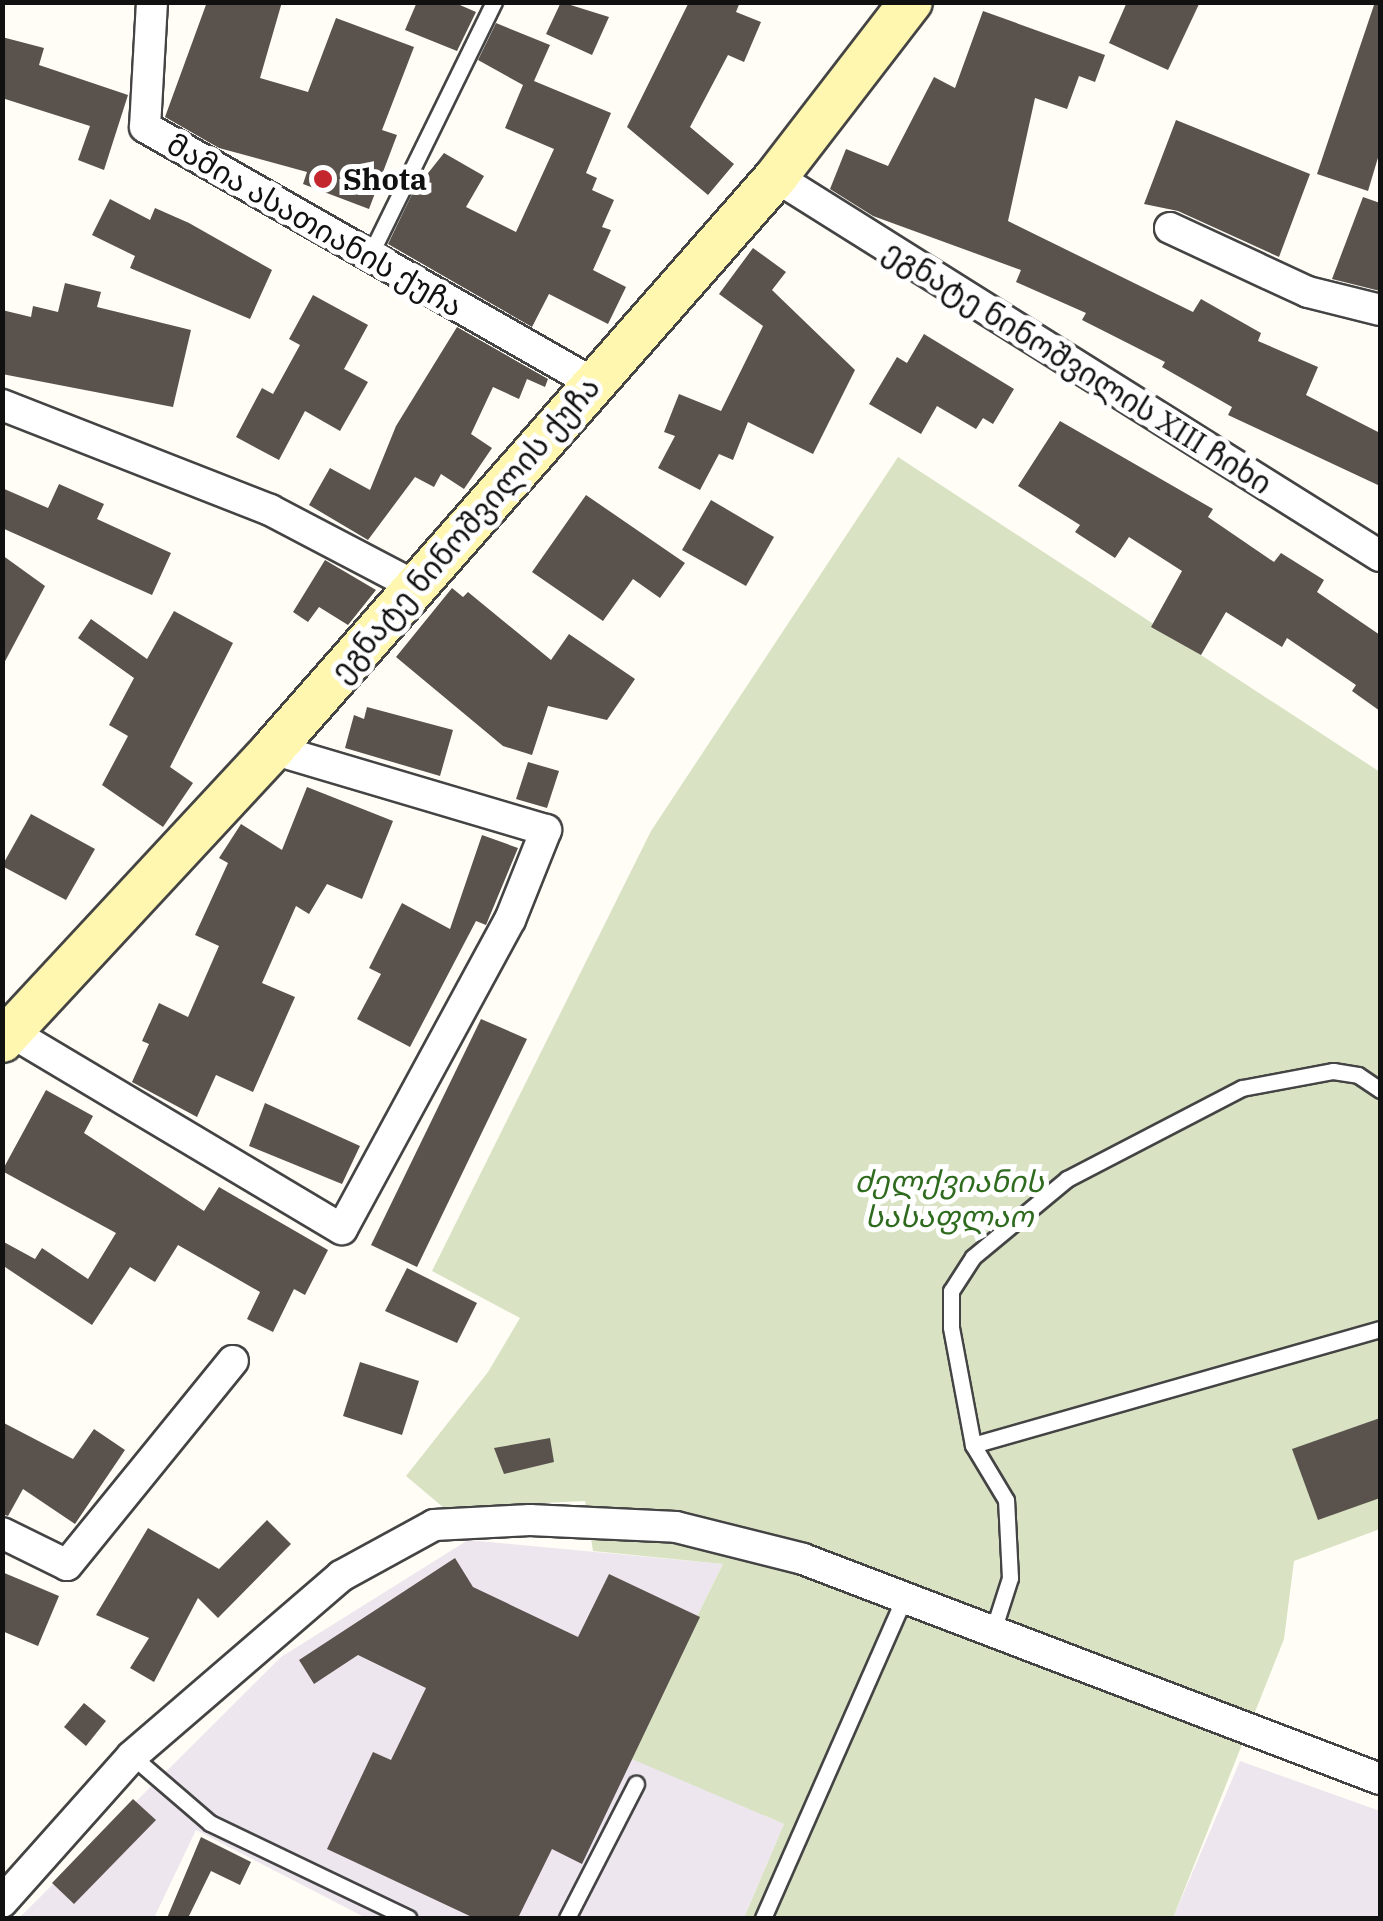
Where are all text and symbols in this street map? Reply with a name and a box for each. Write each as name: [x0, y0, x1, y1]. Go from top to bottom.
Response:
street label: მამია ასათიანის ქუჩა: [161, 126, 469, 324]
place label: Shota: [343, 161, 427, 197]
marker: Shota: [312, 168, 334, 190]
street label: ეგნატე ნინოშვილის XIII ჩიხი: [878, 232, 1278, 502]
street label: ეგნატე ნინოშვილის ქუჩა: [323, 369, 607, 689]
park label: ძელქვიანის სასაფლაო: [854, 1163, 1044, 1234]

